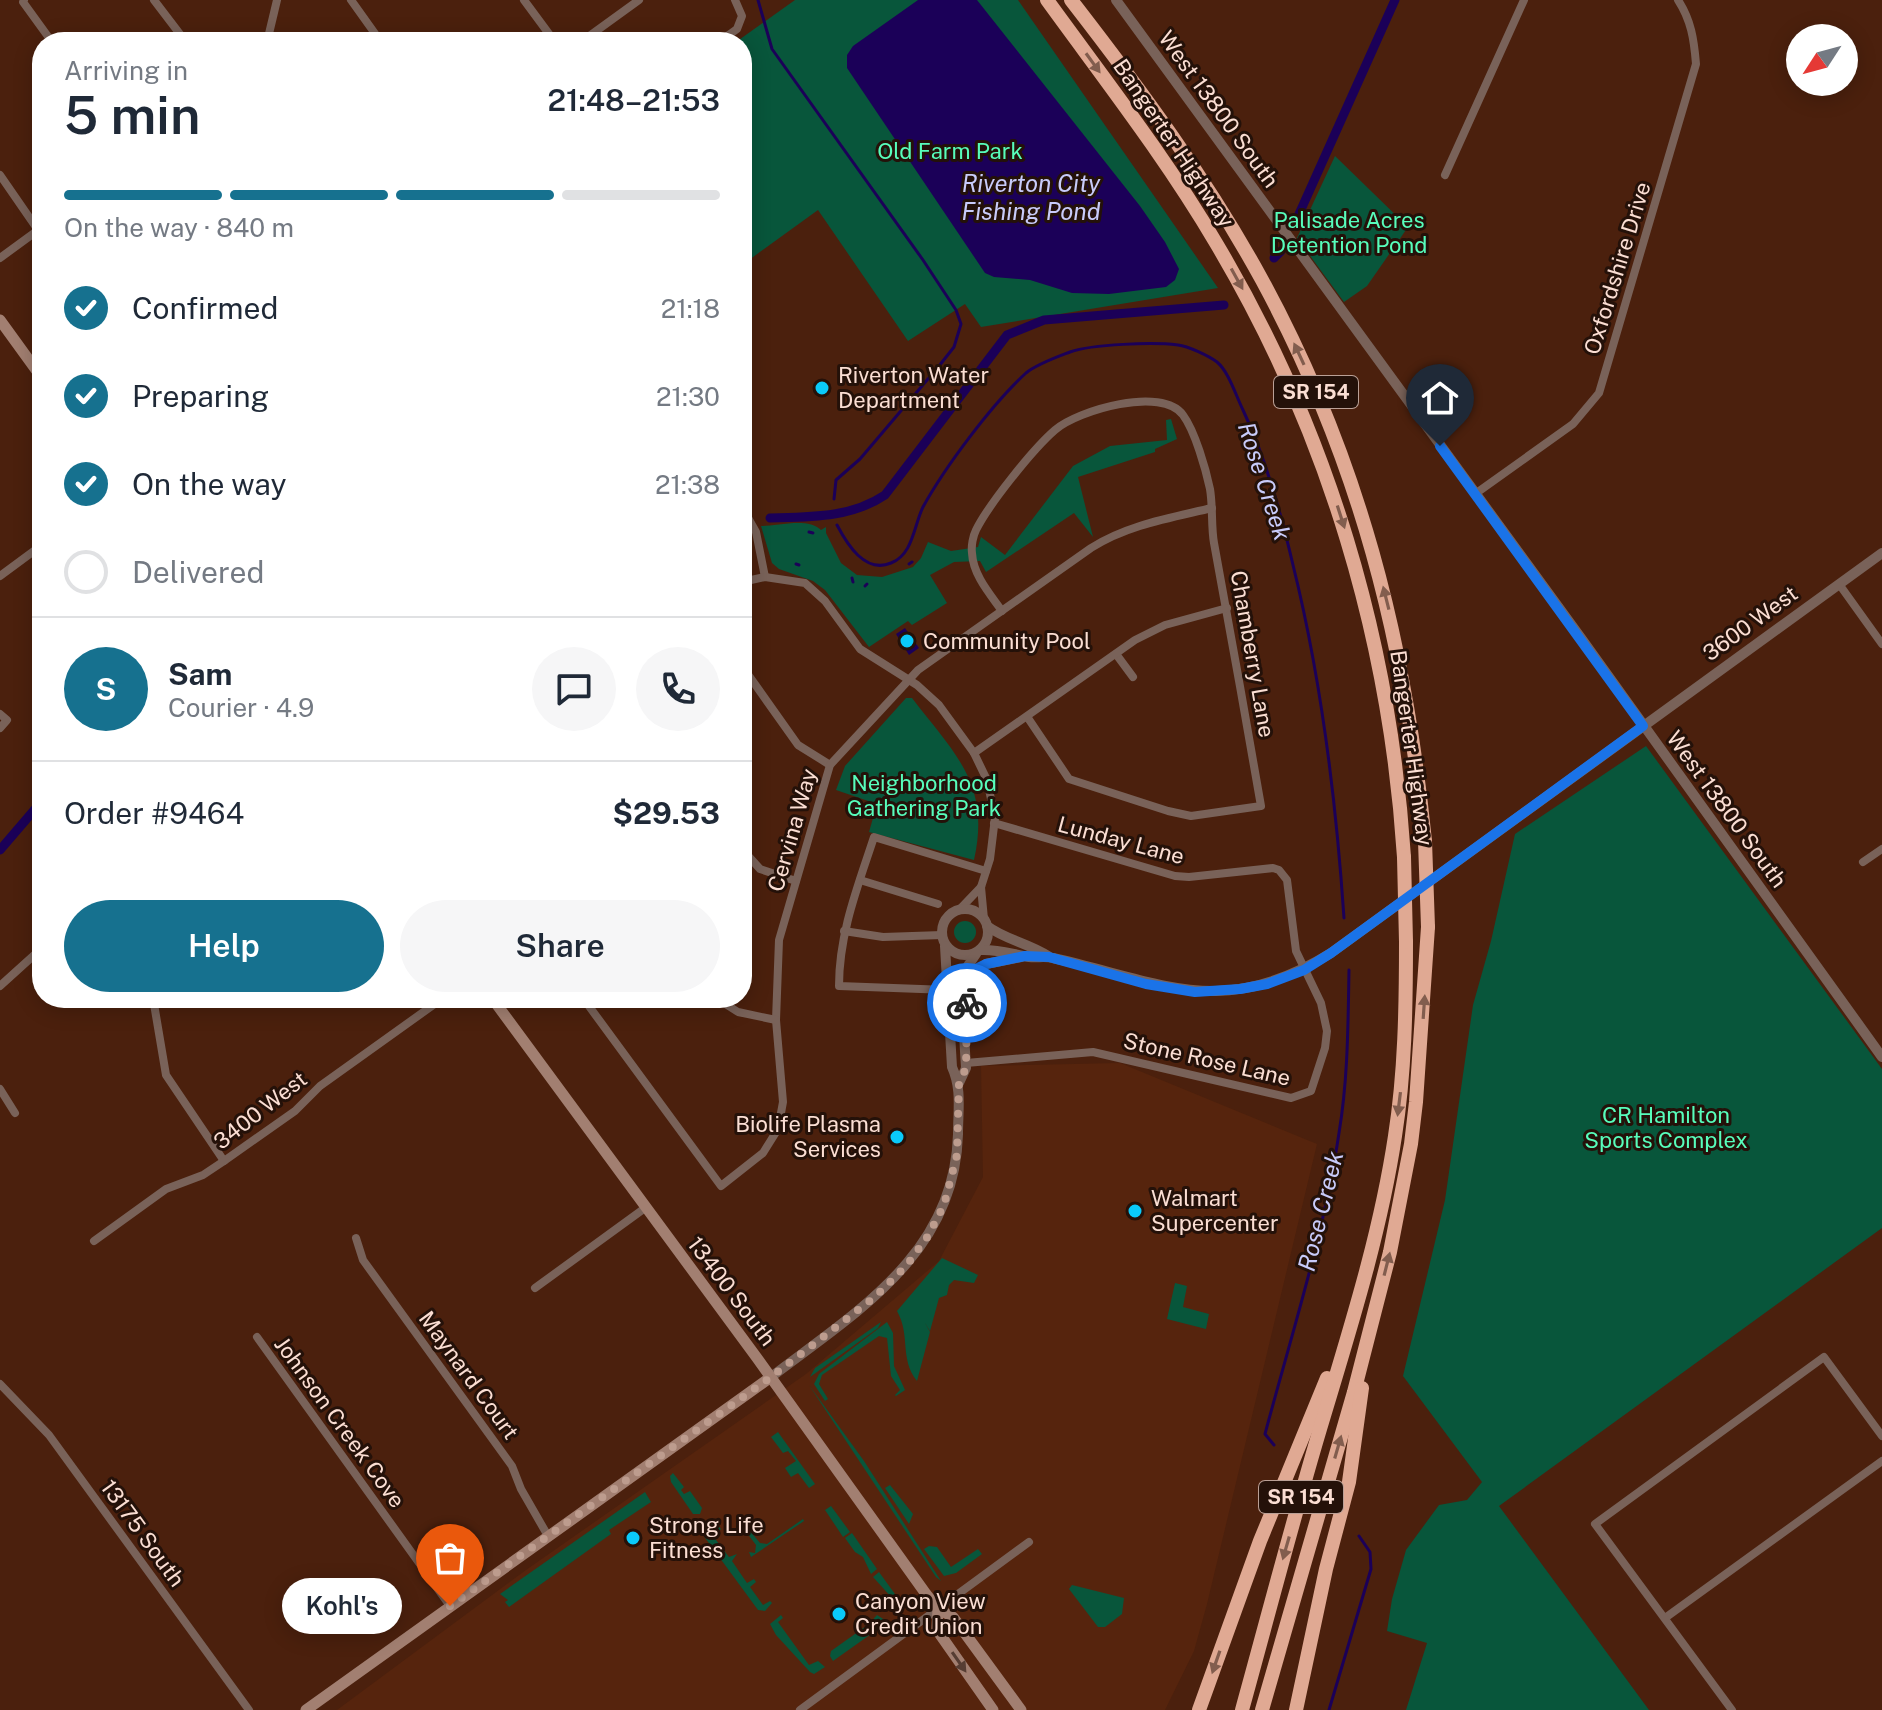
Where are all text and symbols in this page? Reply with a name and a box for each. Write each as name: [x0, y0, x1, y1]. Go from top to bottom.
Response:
north arrow: [1786, 24, 1858, 96]
map controls: [1786, 24, 1858, 96]
street label: West 13800 South: [1153, 26, 1285, 192]
one-way arrow: [1085, 52, 1101, 74]
street label: Bangerter Highway: [1108, 54, 1240, 232]
text: Arriving in: [64, 55, 188, 86]
text: 21:48–21:53: [547, 82, 720, 118]
text: 5 min: [64, 85, 200, 146]
park label: Old Farm Park: [877, 138, 1023, 164]
water label: Riverton City Fishing Pond: [961, 169, 1101, 225]
street label: Oxfordshire Drive: [1578, 179, 1656, 357]
park label: Palisade Acres Detention Pond: [1271, 207, 1427, 258]
text: On the way · 840 m: [64, 212, 294, 243]
one-way arrow: [1230, 268, 1244, 290]
icon: check: [64, 286, 108, 330]
text: Confirmed: [132, 290, 278, 326]
text: 21:18: [661, 293, 720, 324]
one-way arrow: [1292, 342, 1306, 365]
place label: Riverton Water Department: [838, 362, 989, 413]
pin: [1406, 364, 1474, 446]
icon: check: [64, 374, 108, 418]
road number: SR 154: [1274, 376, 1358, 408]
icon: home: [1418, 376, 1462, 420]
text: Preparing: [132, 378, 269, 414]
marker: Riverton Water Department: [813, 379, 831, 397]
text: 21:30: [656, 381, 720, 412]
water label: Rose Creek: [1233, 418, 1297, 544]
icon: check: [64, 462, 108, 506]
text: On the way: [132, 466, 286, 502]
text: 21:38: [655, 469, 720, 500]
one-way arrow: [1335, 505, 1348, 529]
text: Delivered: [132, 554, 264, 590]
street label: Chamberry Lane: [1226, 569, 1280, 739]
street label: 3600 West: [1698, 580, 1802, 666]
one-way arrow: [1380, 586, 1392, 611]
place label: Community Pool: [923, 628, 1091, 654]
marker: Community Pool: [898, 632, 916, 650]
button: chat: [532, 647, 616, 731]
button: phone: [636, 647, 720, 731]
street label: Bangerter Highway: [1385, 649, 1439, 848]
text: Sam: [168, 656, 232, 692]
text: S: [96, 671, 116, 707]
text: Courier · 4.9: [168, 692, 314, 723]
street label: West 13800 South: [1661, 726, 1793, 892]
street label: Cervina Way: [762, 765, 822, 894]
park label: Neighborhood Gathering Park: [847, 770, 1001, 821]
text: Order #9464: [64, 795, 244, 831]
text: $29.53: [612, 795, 720, 831]
street label: Lunday Lane: [1055, 811, 1187, 869]
button: Help: [64, 900, 384, 992]
button: Share: [400, 900, 720, 992]
courier: [927, 963, 1007, 1043]
icon: bike: [945, 981, 989, 1025]
one-way arrow: [1418, 994, 1431, 1019]
street label: Stone Rose Lane: [1121, 1027, 1293, 1091]
street label: 3400 West: [208, 1066, 312, 1154]
one-way arrow: [1392, 1092, 1405, 1117]
park label: CR Hamilton Sports Complex: [1584, 1102, 1748, 1153]
place label: Biolife Plasma Services: [735, 1111, 881, 1162]
marker: Biolife Plasma Services: [888, 1128, 906, 1146]
water label: Rose Creek: [1292, 1148, 1348, 1274]
place label: Walmart Supercenter: [1151, 1185, 1279, 1236]
marker: Walmart Supercenter: [1126, 1202, 1144, 1220]
street label: 13400 South: [683, 1231, 781, 1351]
one-way arrow: [1381, 1252, 1394, 1277]
street label: Maynard Court: [414, 1306, 524, 1444]
street label: Johnson Creek Cove: [269, 1332, 411, 1512]
one-way arrow: [1332, 1434, 1345, 1458]
street label: 13175 South: [96, 1475, 190, 1591]
road number: SR 154: [1259, 1481, 1343, 1513]
place label: Strong Life Fitness: [649, 1512, 764, 1563]
pin: [416, 1524, 484, 1606]
marker: Strong Life Fitness: [624, 1529, 642, 1547]
one-way arrow: [1280, 1535, 1292, 1560]
icon: bag: [428, 1536, 472, 1580]
callout: Kohl's: [282, 1578, 402, 1634]
place label: Canyon View Credit Union: [855, 1588, 986, 1639]
text: Kohl's: [305, 1590, 379, 1621]
marker: Canyon View Credit Union: [830, 1605, 848, 1623]
one-way arrow: [1209, 1650, 1221, 1674]
one-way arrow: [951, 1651, 966, 1672]

